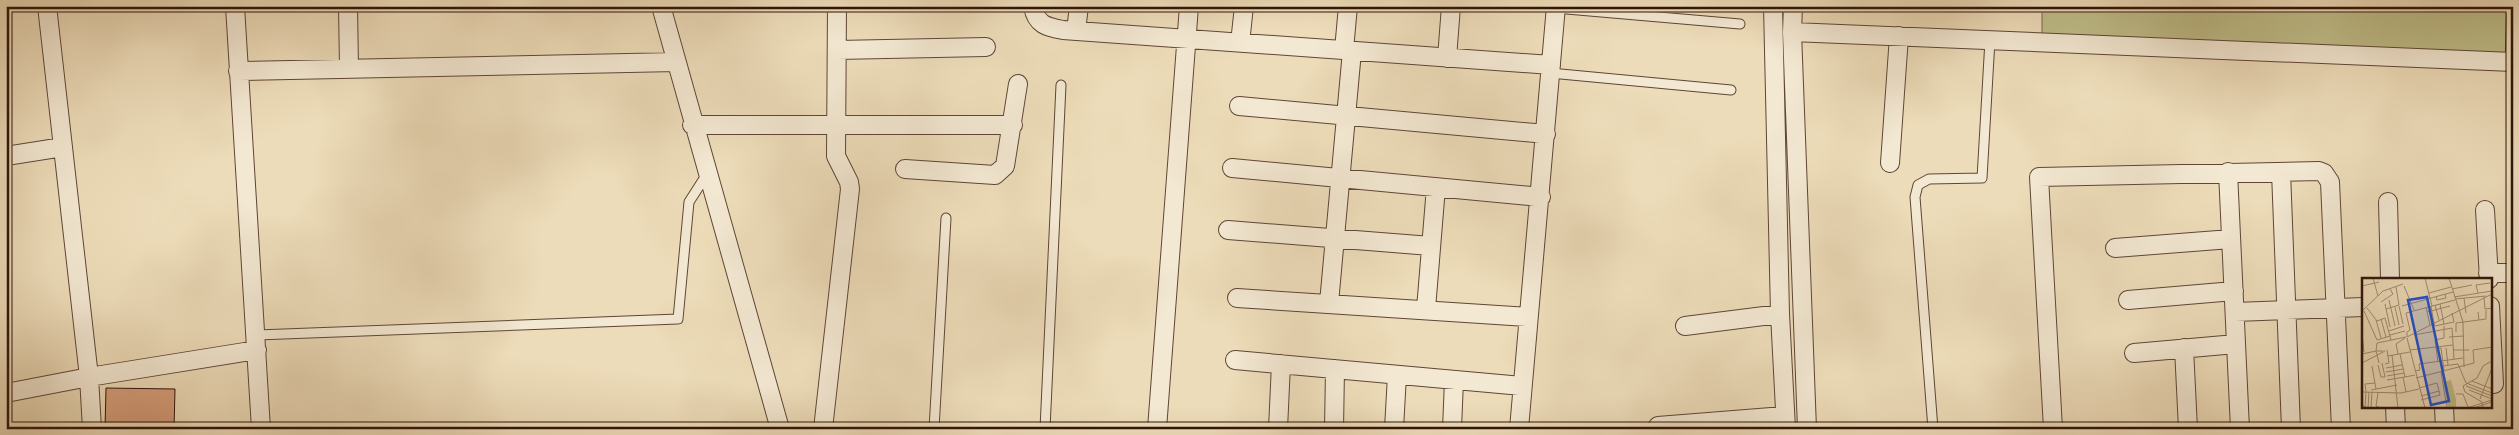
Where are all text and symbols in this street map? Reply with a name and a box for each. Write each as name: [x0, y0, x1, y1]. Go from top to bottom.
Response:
inset map: [2362, 278, 2492, 408]

